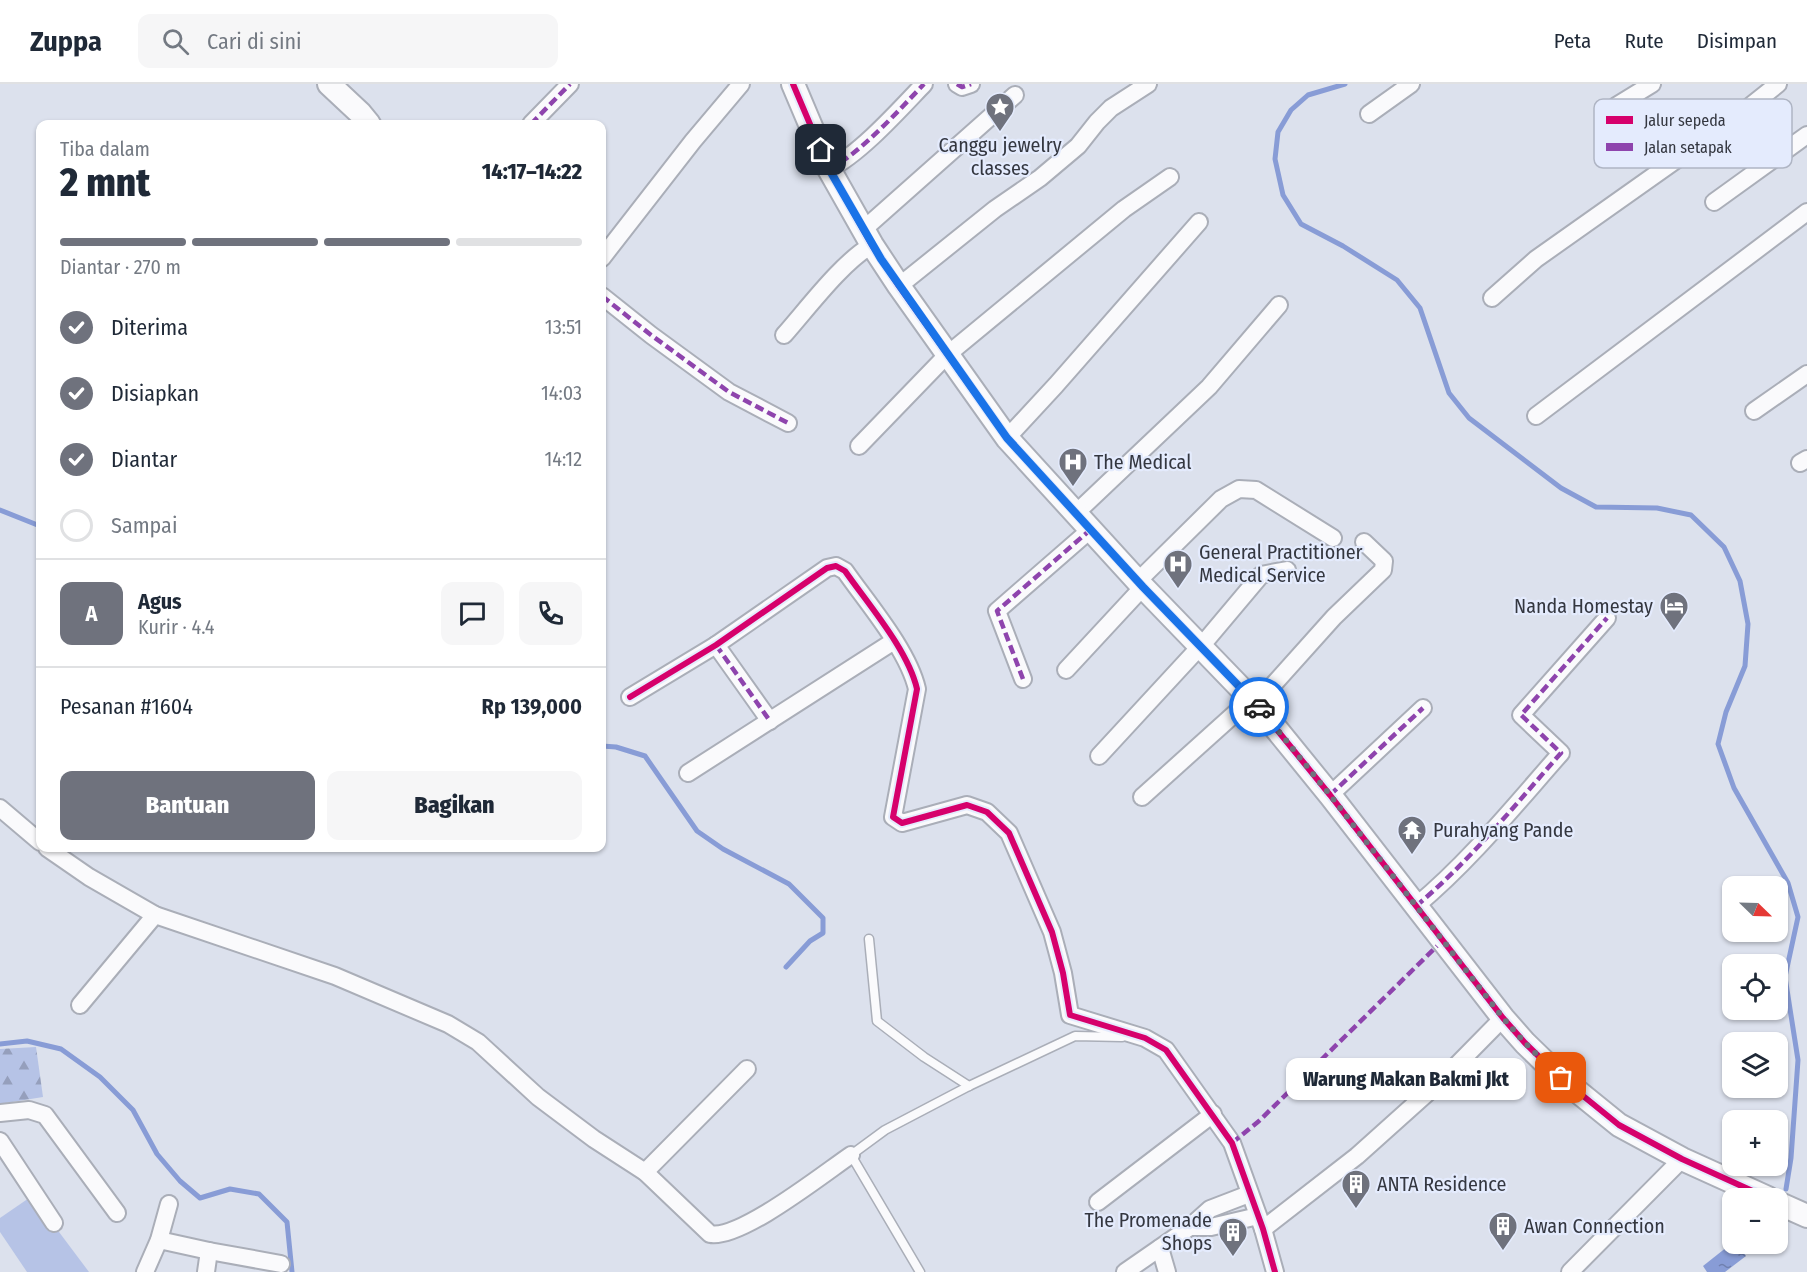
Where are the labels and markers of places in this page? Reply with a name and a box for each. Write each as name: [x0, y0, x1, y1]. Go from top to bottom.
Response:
place icon: Canggu jewelry classes: [984, 91, 1016, 133]
pin: [795, 124, 846, 175]
place label: Canggu jewelry classes: [938, 133, 1062, 180]
hospital icon: The Medical: [1057, 446, 1089, 488]
place label: The Medical: [1094, 450, 1191, 474]
place label: General Practitioner Medical Service: [1199, 540, 1363, 587]
hospital icon: General Practitioner Medical Service: [1162, 548, 1194, 590]
hotel icon: Nanda Homestay: [1658, 590, 1690, 632]
place label: Nanda Homestay: [1514, 594, 1653, 618]
temple icon: Purahyang Pande: [1396, 814, 1428, 856]
place label: Purahyang Pande: [1433, 818, 1573, 842]
pin: [1535, 1052, 1586, 1103]
callout: Warung Makan Bakmi Jkt: [1285, 1057, 1525, 1099]
building icon: ANTA Residence: [1340, 1168, 1372, 1210]
place label: ANTA Residence: [1377, 1172, 1506, 1196]
place label: The Promenade Shops: [1084, 1208, 1212, 1255]
building icon: Awan Connection: [1487, 1210, 1519, 1252]
place label: Awan Connection: [1524, 1214, 1665, 1238]
building icon: The Promenade Shops: [1217, 1216, 1249, 1258]

